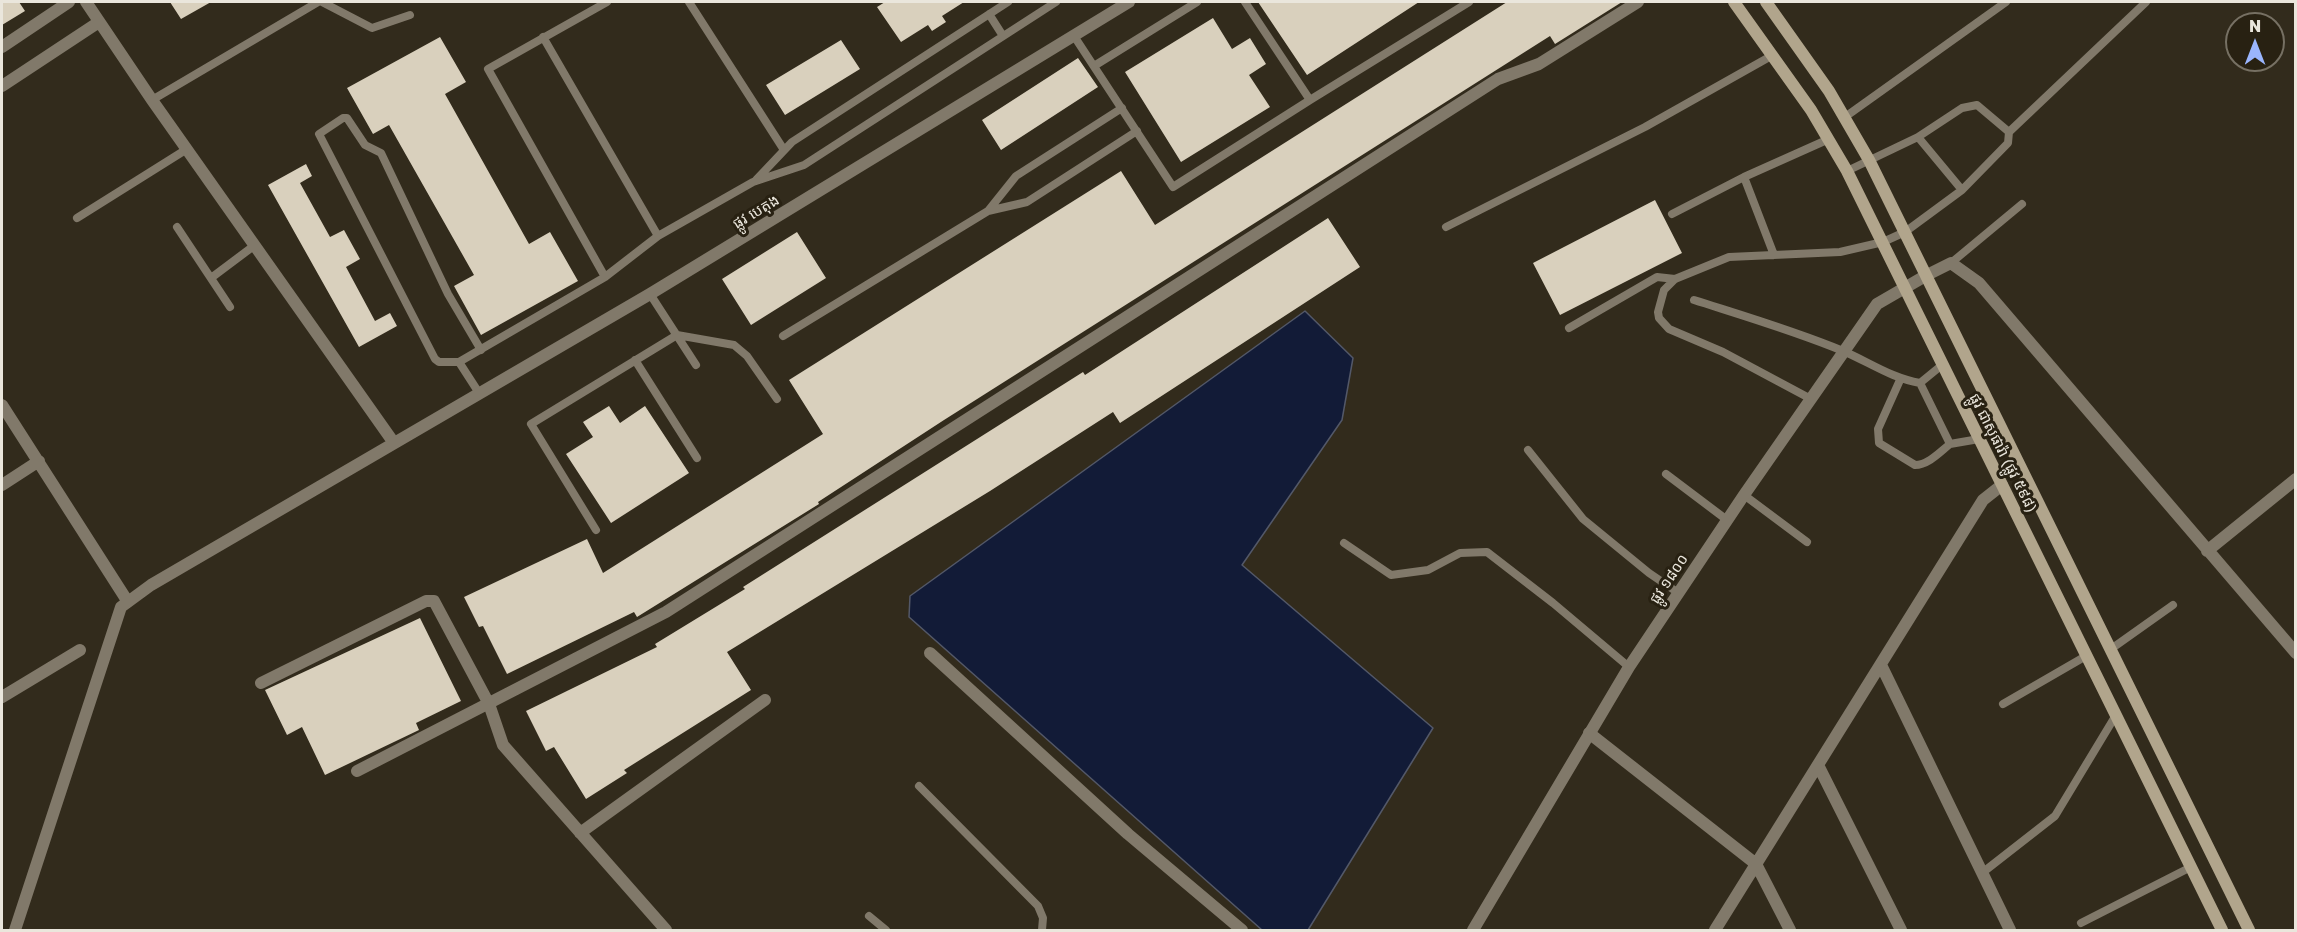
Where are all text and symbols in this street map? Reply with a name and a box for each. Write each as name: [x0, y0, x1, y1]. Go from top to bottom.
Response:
north arrow: [2225, 12, 2285, 72]
text: N: [2249, 16, 2261, 36]
street label: ផ្លូវ បេតុង: [729, 191, 783, 233]
street label: ផ្លូវ ជាសុផារ៉ា (ផ្លូវ ៥៩៨): [1965, 391, 2041, 515]
street label: ផ្លូវ ១៨០០: [1646, 551, 1692, 607]

